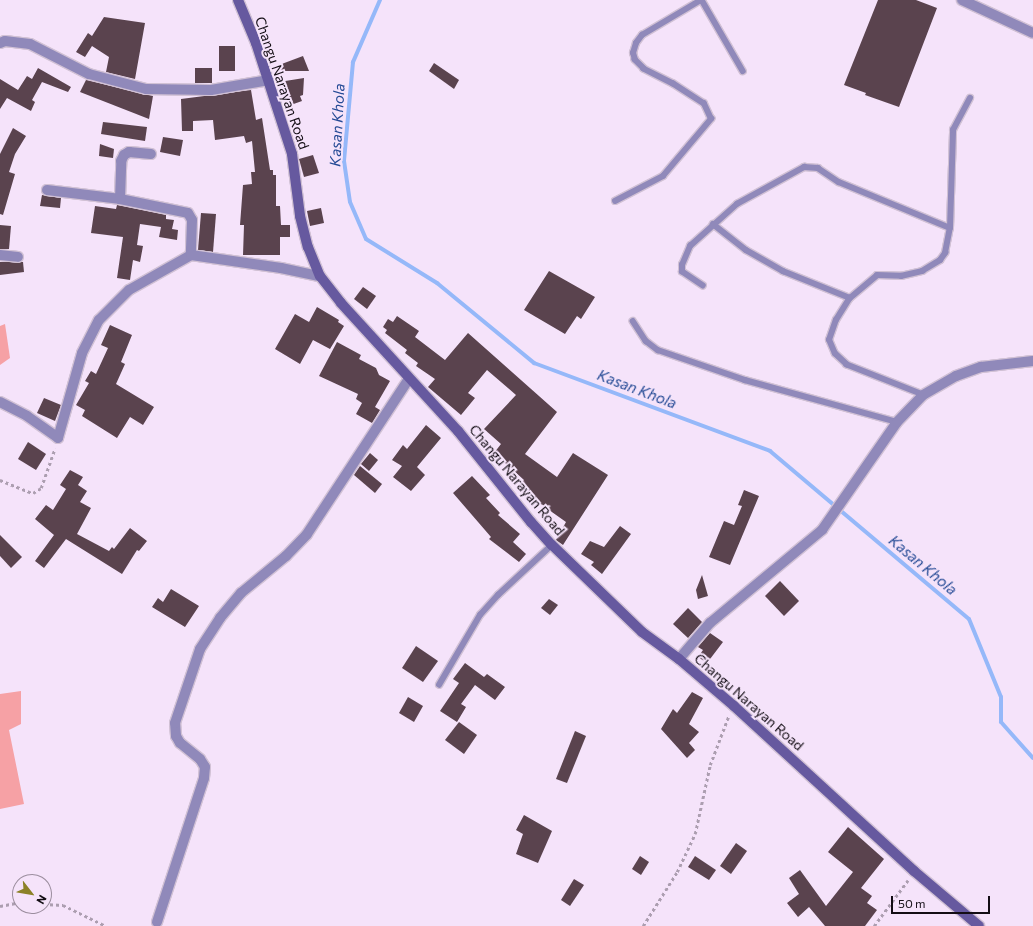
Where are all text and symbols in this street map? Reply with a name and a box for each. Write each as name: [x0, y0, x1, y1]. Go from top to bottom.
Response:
street label: Changu Narayan Road: [251, 14, 313, 152]
water label: Kasan Khola: [326, 83, 348, 167]
water label: Kasan Khola: [595, 366, 679, 412]
street label: Changu Narayan Road: [466, 421, 568, 539]
water label: Kasan Khola: [885, 531, 961, 599]
street label: Changu Narayan Road: [691, 650, 807, 754]
north arrow: [12, 874, 52, 914]
scale bar: [893, 888, 992, 914]
text: N: [34, 893, 50, 907]
text: 50 m: [898, 896, 926, 910]

